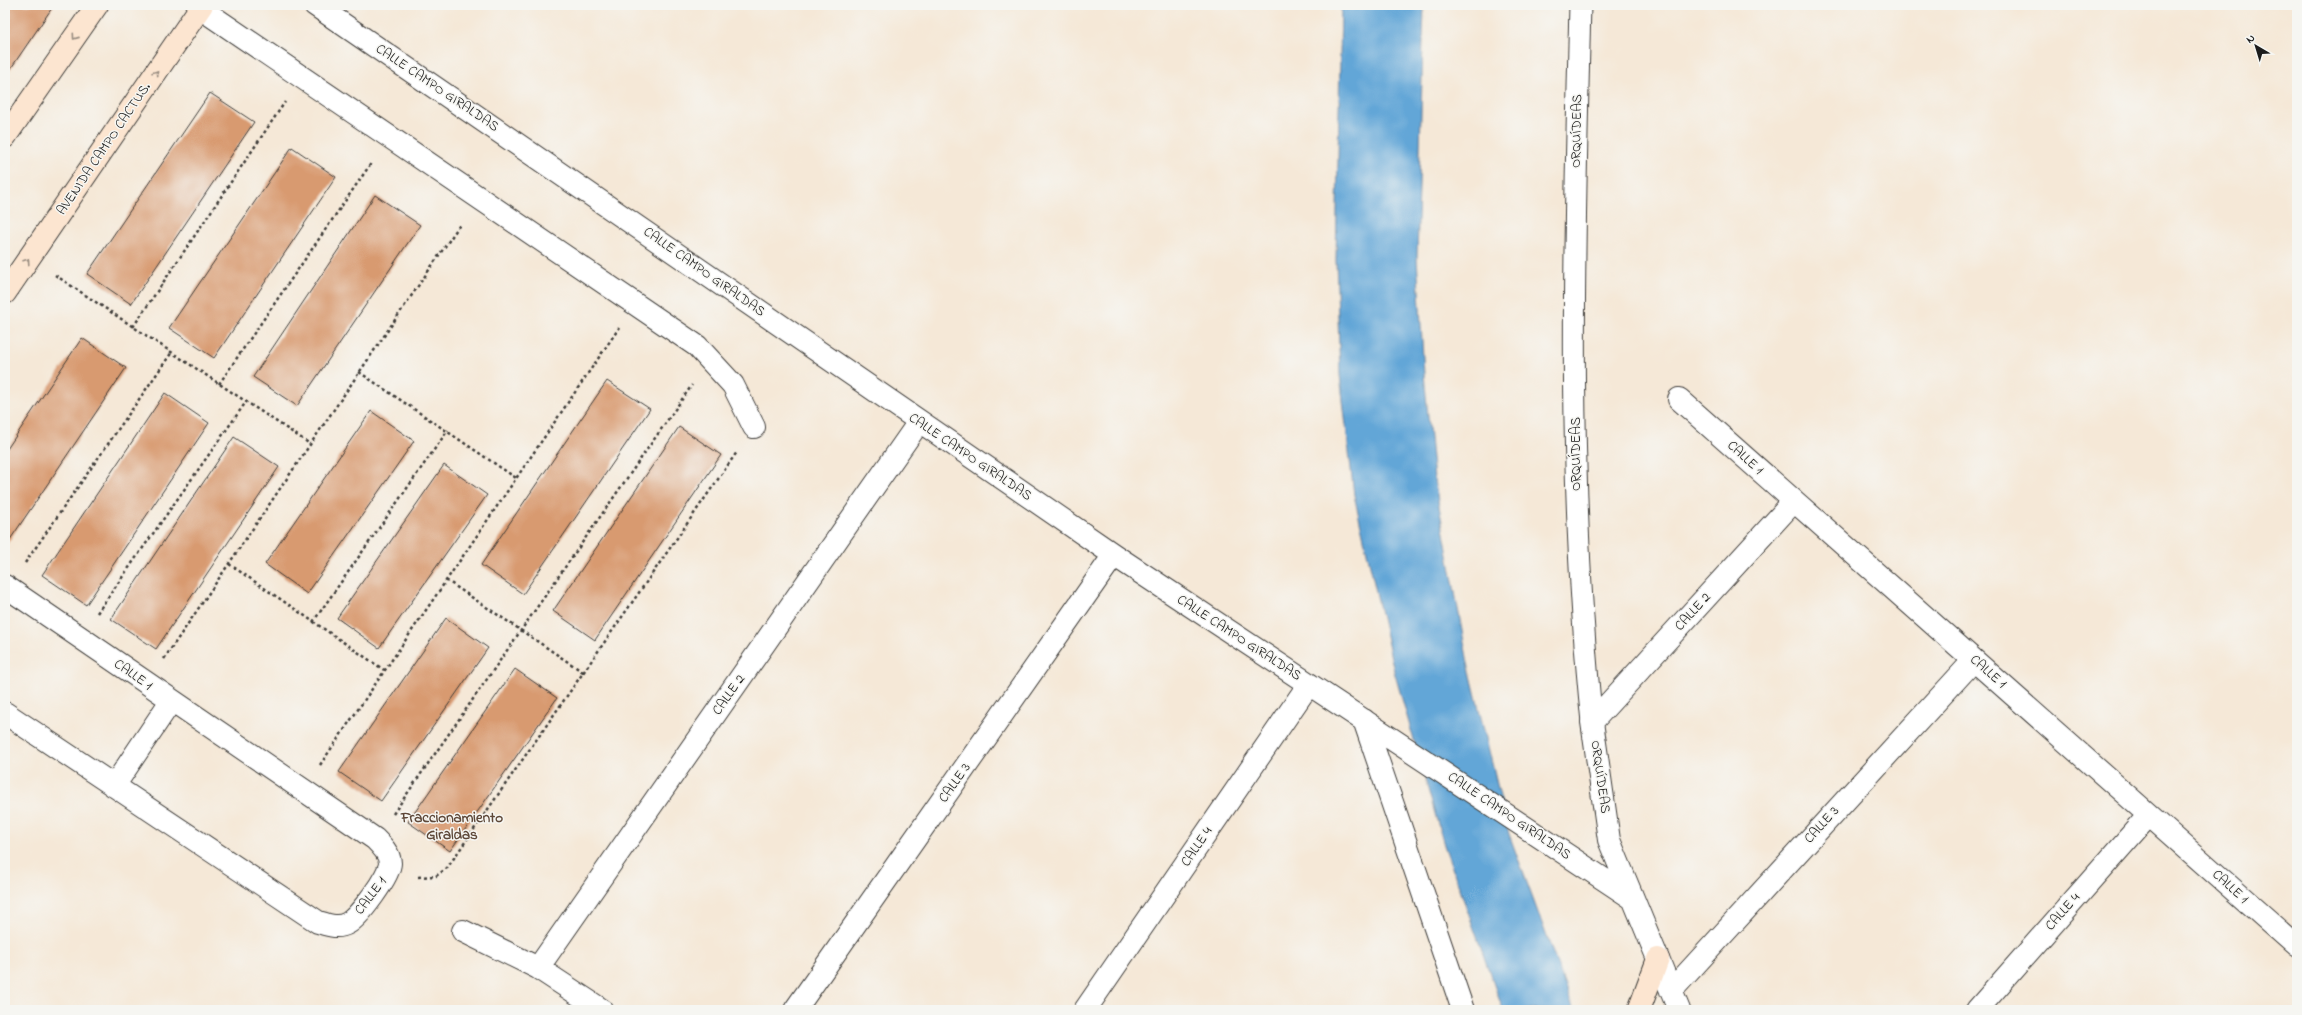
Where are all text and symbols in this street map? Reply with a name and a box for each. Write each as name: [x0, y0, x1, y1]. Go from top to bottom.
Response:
north arrow: [2236, 26, 2276, 66]
text: N: [2243, 30, 2258, 48]
one-way arrow: [72, 33, 80, 40]
street label: CALLE CAMPO GIRALDAS: [371, 39, 503, 137]
one-way arrow: [151, 70, 158, 77]
street label: AVENIDA CAMPO CACTUS.: [52, 78, 156, 220]
street label: ORQUÍDEAS: [1566, 94, 1588, 168]
street label: CALLE CAMPO GIRALDAS: [639, 222, 769, 322]
one-way arrow: [22, 258, 30, 265]
street label: CALLE CAMPO GIRALDAS: [904, 408, 1036, 506]
street label: ORQUÍDEAS: [1566, 417, 1587, 491]
street label: CALLE 1: [1722, 436, 1768, 481]
street label: CALLE 2: [1670, 588, 1716, 636]
street label: CALLE CAMPO GIRALDAS: [1173, 590, 1305, 686]
street label: CALLE 1: [1965, 650, 2012, 694]
street label: CALLE 1: [109, 654, 157, 696]
street label: CALLE 2: [707, 670, 751, 720]
street label: ORQUÍDEAS: [1584, 739, 1616, 815]
street label: CALLE 3: [934, 759, 976, 807]
street label: CALLE CAMPO GIRALDAS: [1443, 767, 1575, 865]
street label: CALLE 3: [1799, 801, 1845, 849]
district label: Fraccionamiento Giraldas: [400, 807, 503, 846]
street label: CALLE 4: [1176, 823, 1218, 871]
street label: CALLE 1: [2207, 865, 2253, 910]
street label: CALLE 1: [350, 872, 393, 920]
street label: CALLE 4: [2041, 888, 2086, 936]

